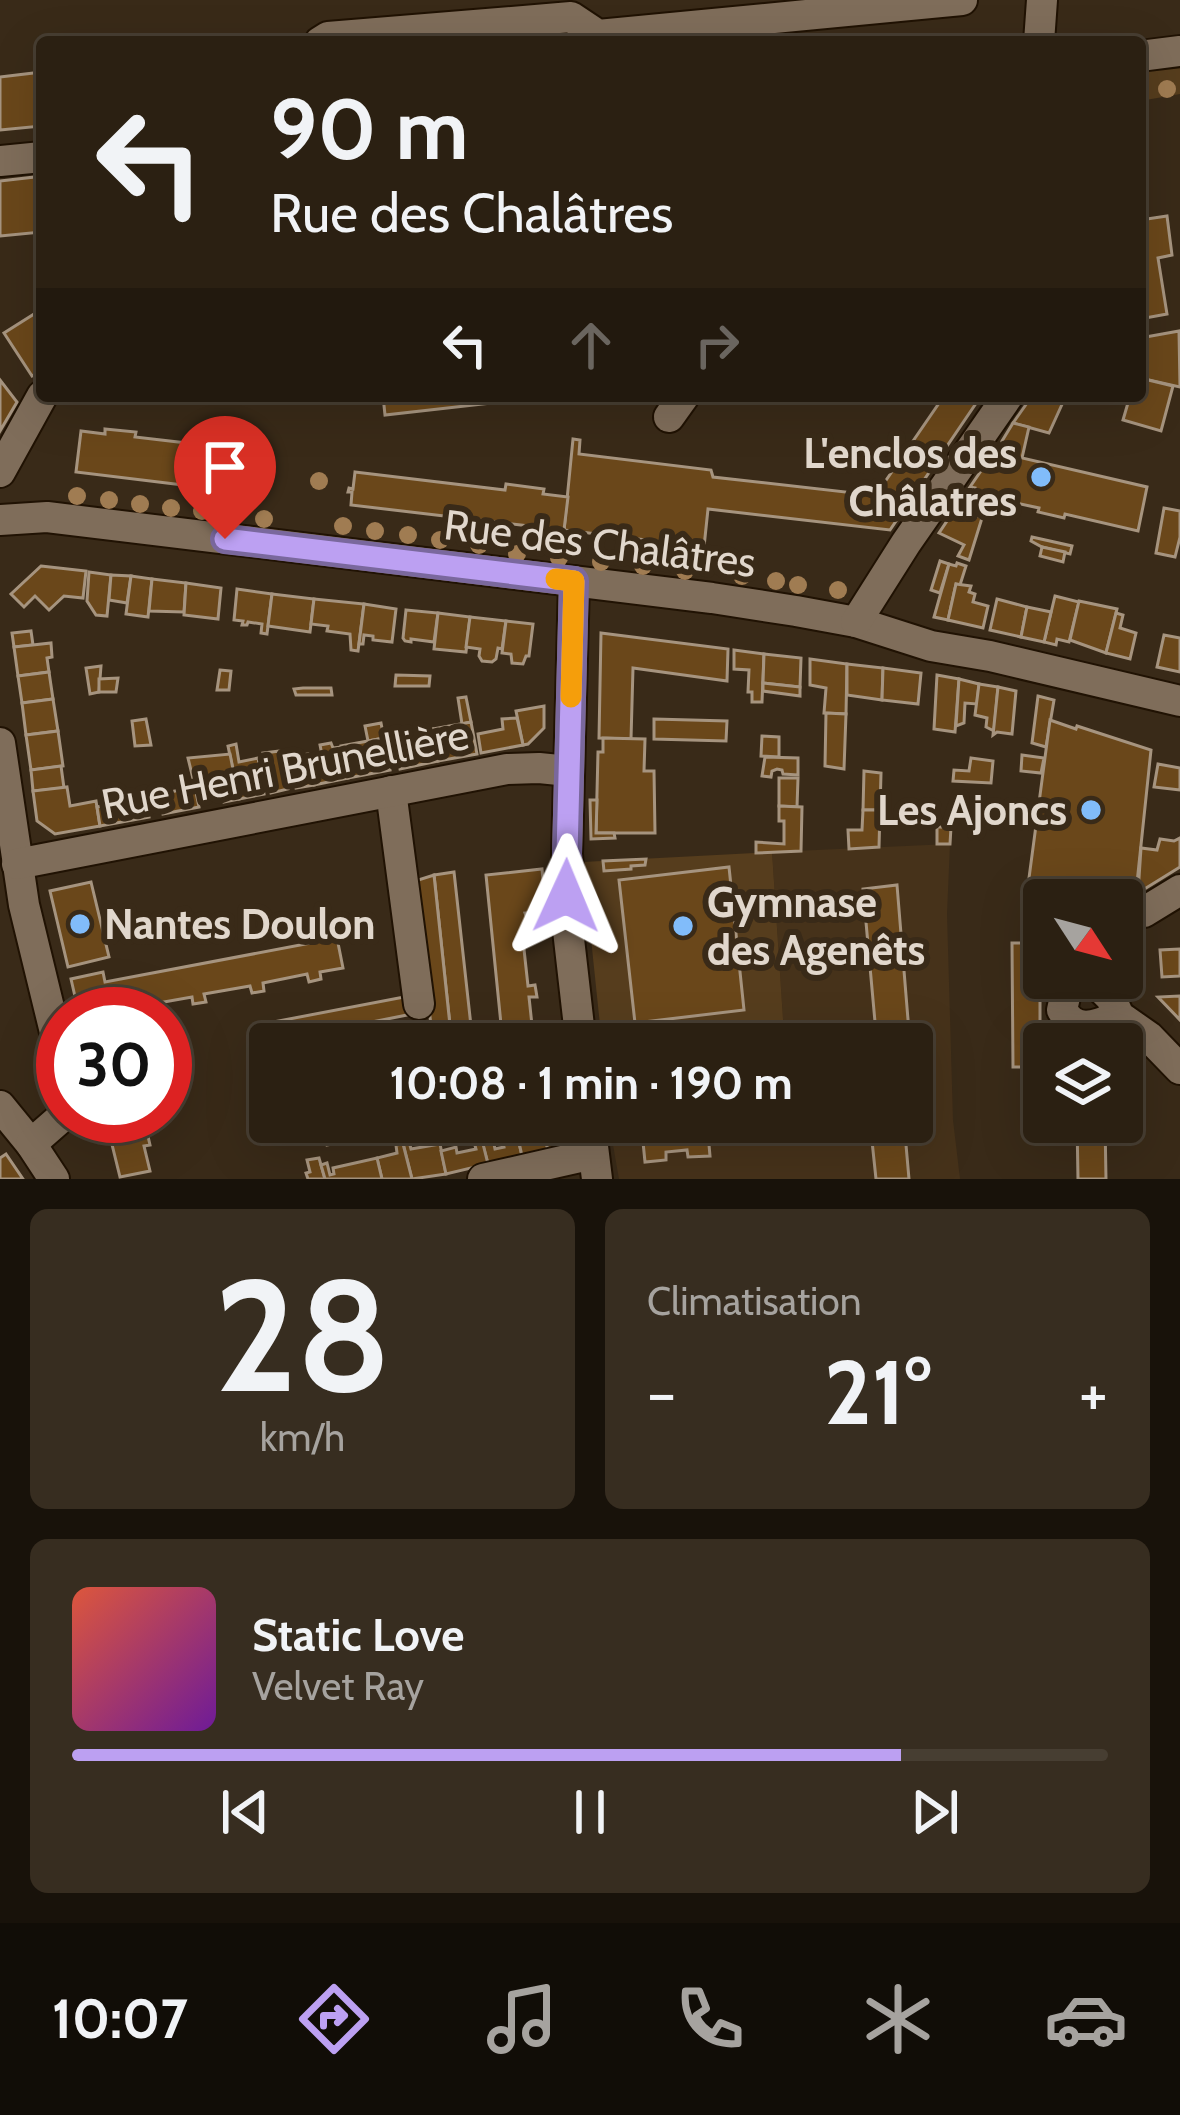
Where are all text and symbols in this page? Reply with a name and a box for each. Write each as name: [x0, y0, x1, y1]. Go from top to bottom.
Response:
text: 90 m: [270, 78, 468, 180]
icon: left: [72, 84, 228, 240]
text: Rue des Chalâtres: [270, 180, 673, 246]
icon: left: [432, 312, 498, 378]
icon: ahead: [558, 312, 624, 378]
icon: right: [684, 312, 750, 378]
pin: [174, 416, 276, 539]
place label: L'enclos des Châlatres: [803, 427, 1017, 527]
icon: arrive: [192, 434, 258, 500]
marker: L'enclos des Châlatres: [1028, 464, 1054, 490]
street label: Rue des Chalâtres: [441, 498, 759, 588]
street label: Rue Henri Brunellière: [97, 708, 473, 830]
place label: Les Ajoncs: [877, 784, 1067, 836]
marker: Les Ajoncs: [1078, 797, 1104, 823]
position arrow: [503, 833, 629, 959]
place label: Gymnase des Agenêts: [707, 876, 925, 976]
north arrow: [1023, 879, 1143, 999]
map controls: [1023, 879, 1143, 1143]
place label: Nantes Doulon: [104, 898, 376, 950]
marker: Nantes Doulon: [67, 911, 93, 937]
marker: Gymnase des Agenêts: [670, 913, 696, 939]
speed limit sign: 30: [36, 987, 192, 1143]
button: layers: [1023, 1023, 1143, 1143]
text: 10:08 · 1 min · 190 m: [389, 1056, 793, 1110]
text: 28: [214, 1240, 391, 1430]
text: Climatisation: [647, 1277, 862, 1325]
text: 21°: [824, 1337, 931, 1447]
text: −: [647, 1352, 676, 1433]
text: +: [1079, 1352, 1108, 1433]
text: km/h: [260, 1413, 345, 1461]
text: Static Love: [252, 1608, 465, 1662]
text: Velvet Ray: [252, 1662, 424, 1710]
icon: previous: [212, 1779, 278, 1845]
icon: pause: [557, 1779, 623, 1845]
icon: next: [902, 1779, 968, 1845]
icon: directions: [292, 1977, 376, 2061]
icon: music: [480, 1977, 564, 2061]
icon: phone: [668, 1977, 752, 2061]
icon: climate: [856, 1977, 940, 2061]
icon: car: [1044, 1977, 1128, 2061]
text: 10:07: [52, 1986, 188, 2052]

